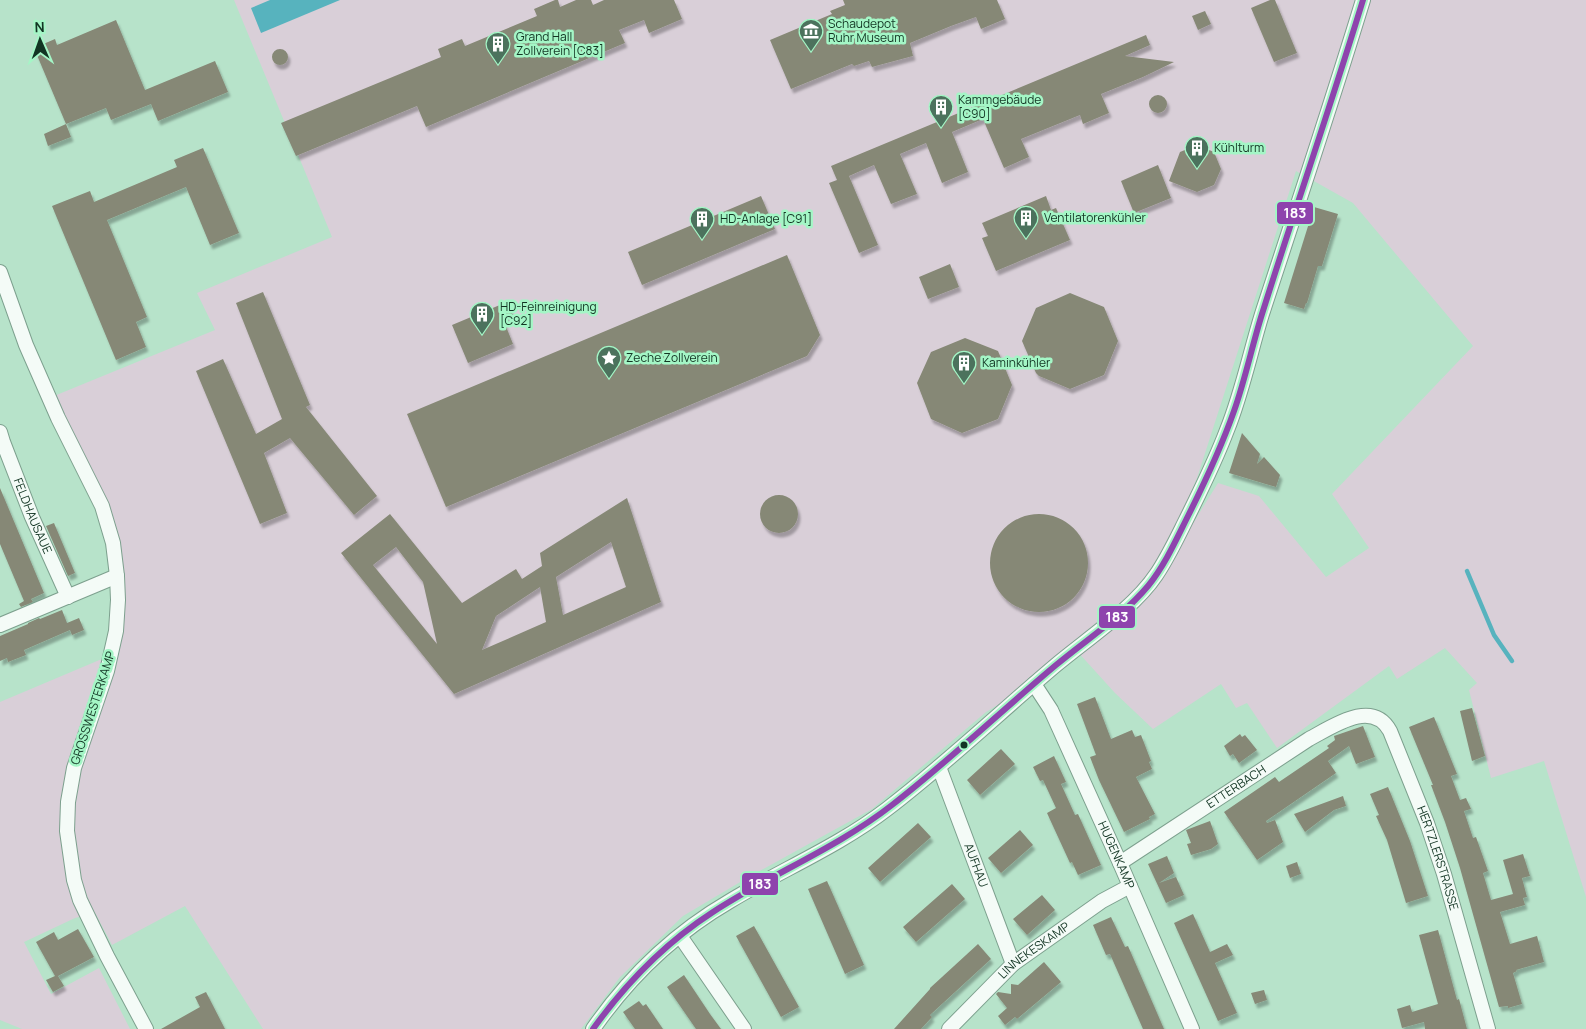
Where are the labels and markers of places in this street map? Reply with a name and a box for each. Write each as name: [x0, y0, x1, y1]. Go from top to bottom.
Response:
place label: Schaudepot Ruhr Museum: [828, 15, 904, 46]
museum icon: Schaudepot Ruhr Museum: [798, 18, 824, 52]
place label: Grand Hall Zollverein [C83]: [516, 28, 604, 59]
building icon: Grand Hall Zollverein [C83]: [485, 31, 511, 65]
place label: Kammgebäude [C90]: [958, 91, 1041, 122]
building icon: Kammgebäude [C90]: [928, 94, 954, 128]
building icon: Kühlturm: [1184, 135, 1210, 169]
place label: Kühlturm: [1214, 139, 1264, 156]
building icon: Ventilatorenkühler: [1013, 205, 1039, 239]
building icon: HD-Anlage [C91]: [689, 206, 715, 240]
place label: Ventilatorenkühler: [1044, 209, 1146, 226]
place label: HD-Anlage [C91]: [720, 210, 812, 227]
place label: HD-Feinreinigung [C92]: [500, 298, 597, 329]
building icon: HD-Feinreinigung [C92]: [469, 301, 495, 335]
place icon: Zeche Zollverein: [596, 345, 622, 379]
place label: Zeche Zollverein: [626, 349, 718, 366]
building icon: Kaminkühler: [951, 350, 977, 384]
place label: Kaminkühler: [982, 354, 1051, 371]
unlabelled marker: [959, 740, 969, 750]

